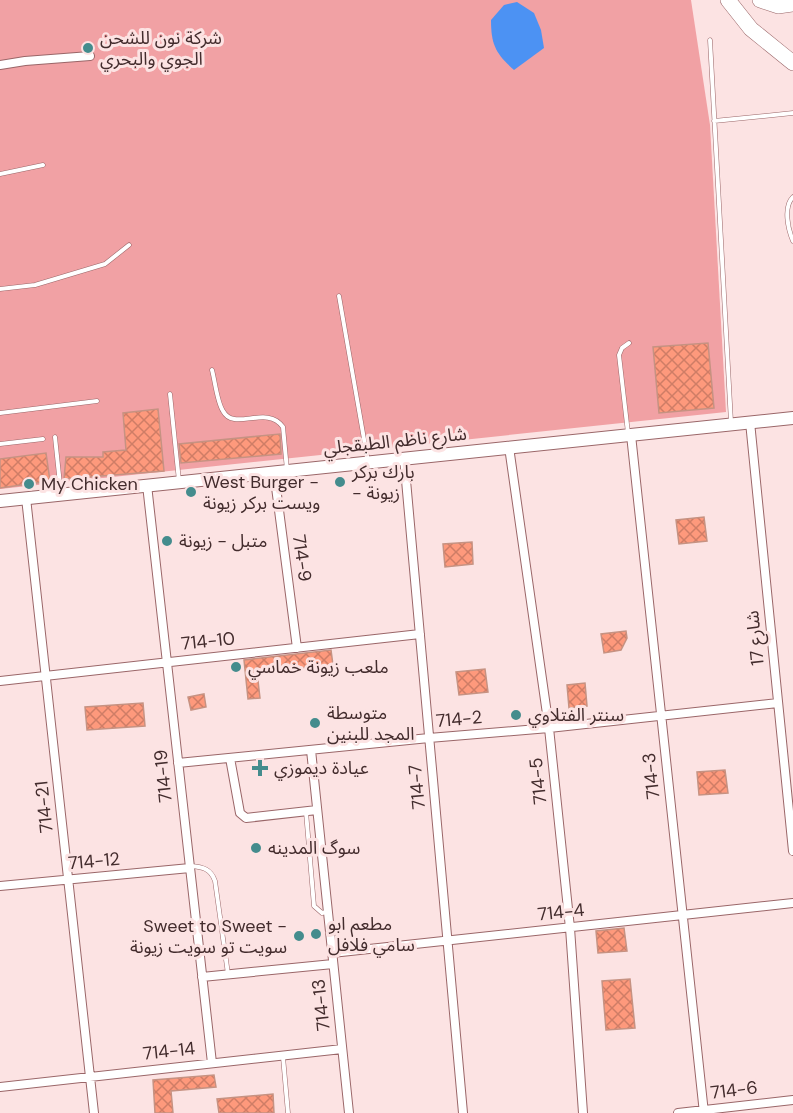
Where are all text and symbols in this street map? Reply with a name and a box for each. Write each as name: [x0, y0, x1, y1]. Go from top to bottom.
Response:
place label: شركة نون للشحن الجوي والبحري: [100, 26, 222, 72]
marker: شركة نون للشحن الجوي والبحري: [81, 41, 95, 55]
street label: شارع ناظم الطبقجلي: [322, 422, 468, 462]
place label: بارك بركر - زيونة: [351, 460, 415, 505]
place label: West Burger - ويست بركر زيونة: [203, 470, 320, 515]
place label: My Chicken: [41, 472, 138, 496]
marker: بارك بركر - زيونة: [333, 475, 347, 489]
marker: My Chicken: [22, 477, 36, 491]
marker: West Burger - ويست بركر زيونة: [184, 485, 198, 499]
place label: متبل - زيونة: [179, 529, 267, 553]
street label: 714-9: [287, 533, 317, 583]
marker: متبل - زيونة: [160, 534, 174, 548]
street label: شارع 17: [740, 609, 772, 667]
street label: 714-10: [180, 626, 236, 656]
place label: ملعب زيونة خماسي: [248, 655, 389, 680]
marker: ملعب زيونة خماسي: [229, 660, 243, 674]
place label: متوسطة المجد للبنين: [327, 701, 414, 746]
place label: سنتر الفتلاوي: [528, 703, 624, 728]
street label: 714-2: [435, 705, 483, 733]
marker: سنتر الفتلاوي: [509, 708, 523, 722]
marker: متوسطة المجد للبنين: [308, 716, 322, 730]
street label: 714-19: [148, 748, 178, 804]
street label: 714-3: [637, 752, 665, 800]
place label: عيادة ديموزي: [274, 756, 369, 781]
street label: 714-5: [524, 756, 552, 806]
marker: عيادة ديموزي: [251, 759, 269, 777]
street label: 714-7: [403, 764, 431, 810]
street label: 714-21: [29, 780, 59, 834]
place label: سوگ المدينه: [268, 836, 360, 860]
marker: سوگ المدينه: [249, 841, 263, 855]
street label: 714-12: [67, 847, 121, 875]
street label: 714-4: [536, 898, 586, 926]
place label: مطعم ابو سامي فلافل: [328, 912, 415, 958]
place label: Sweet to Sweet - سويت تو سويت زيونة: [130, 914, 287, 959]
marker: مطعم ابو سامي فلافل: [309, 927, 323, 941]
marker: Sweet to Sweet - سويت تو سويت زيونة: [292, 929, 306, 943]
street label: 714-13: [306, 978, 336, 1032]
street label: 714-14: [142, 1036, 196, 1066]
street label: 714-6: [709, 1075, 759, 1105]

